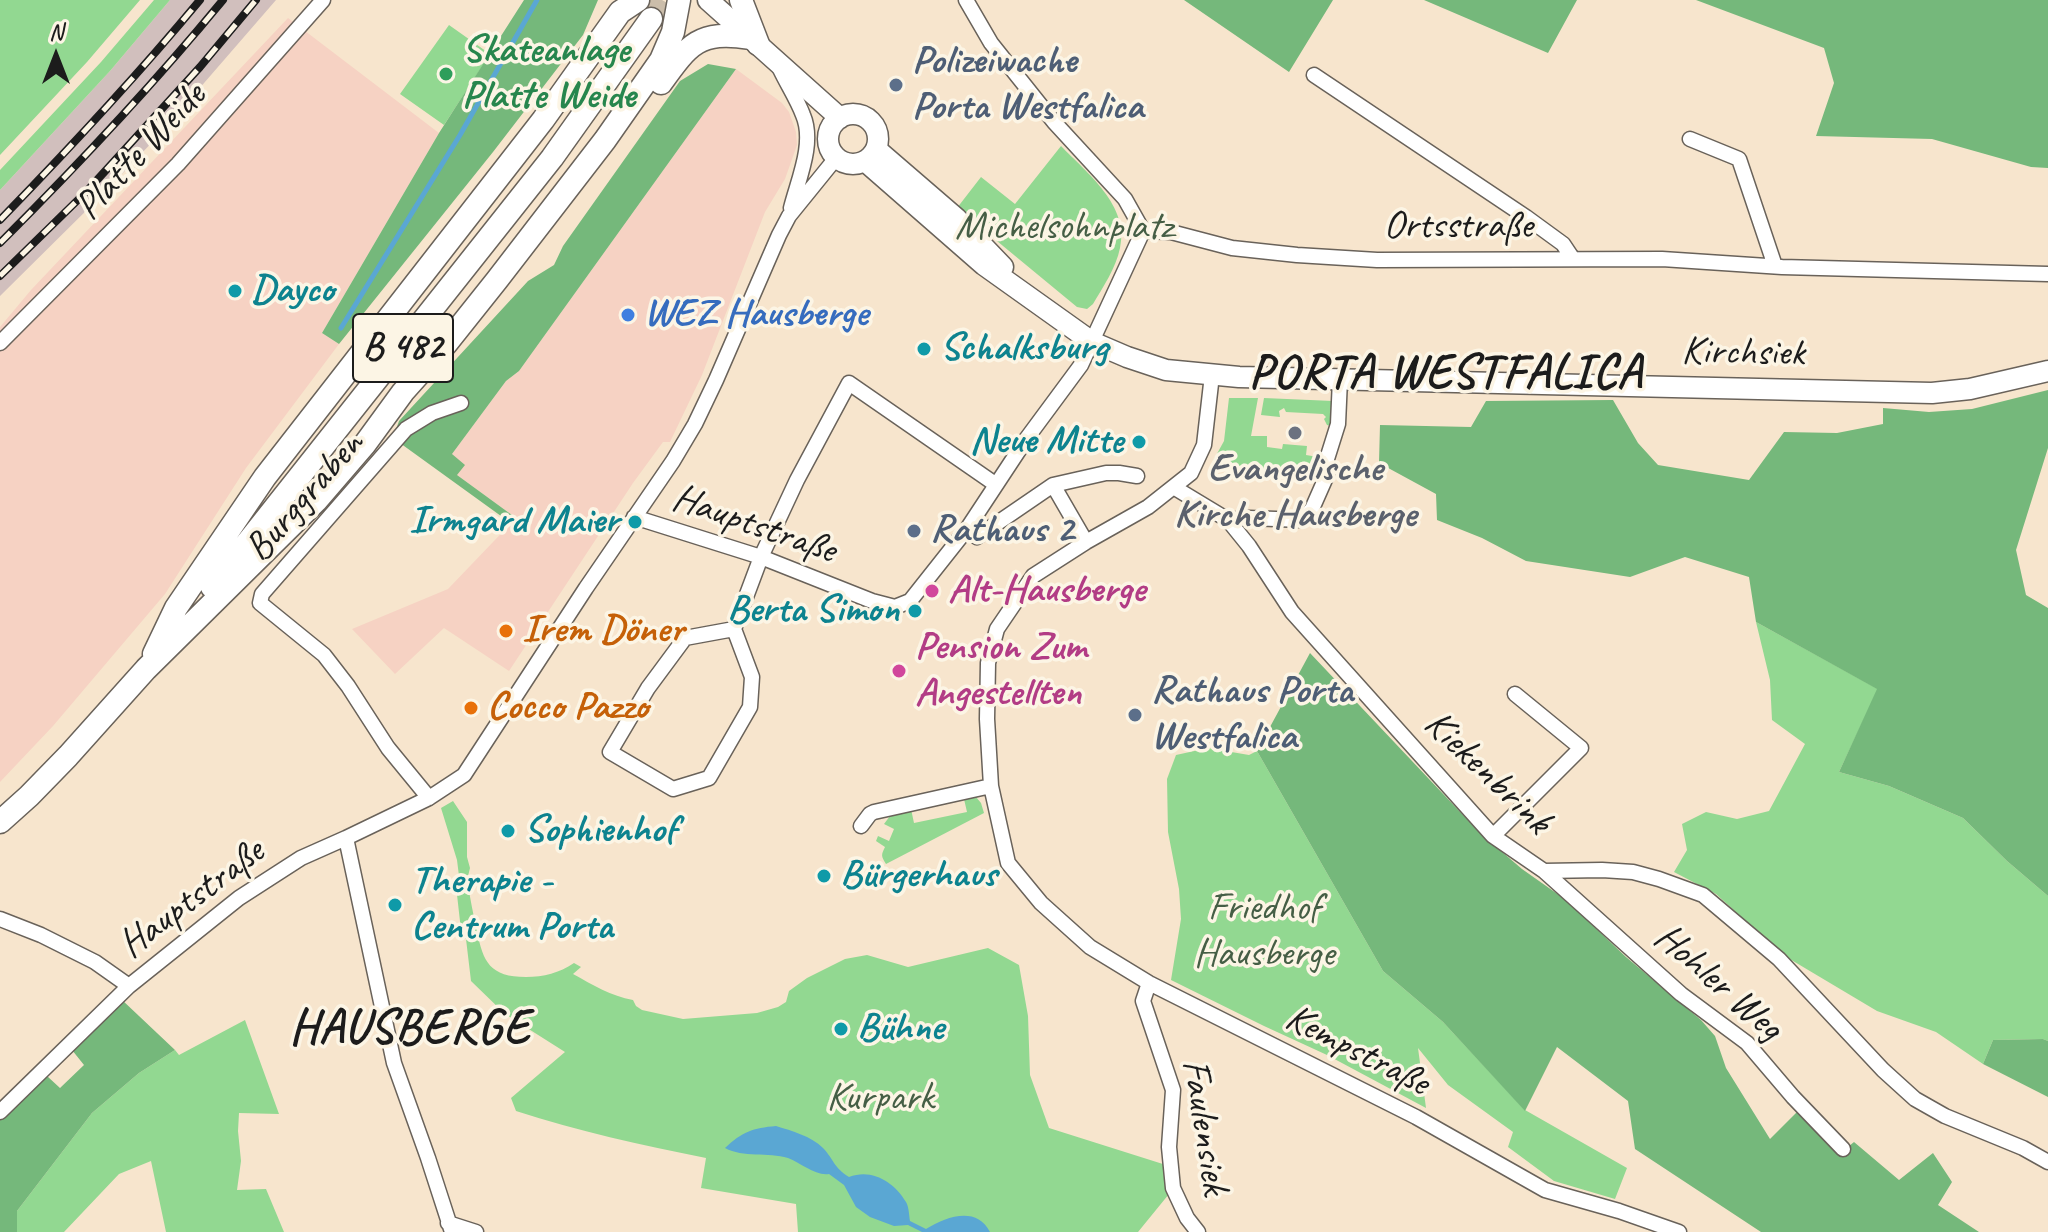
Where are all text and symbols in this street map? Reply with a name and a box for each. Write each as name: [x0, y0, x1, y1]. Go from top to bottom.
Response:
north arrow: [16, 16, 96, 96]
text: N: [49, 18, 63, 46]
place label: Skateanlage Platte Weide: [462, 27, 635, 121]
place label: Polizeiwache Porta Westfalica: [912, 38, 1143, 132]
marker: Skateanlage Platte Weide: [437, 65, 455, 83]
street label: Platte Weide: [65, 73, 217, 231]
marker: Polizeiwache Porta Westfalica: [887, 76, 905, 94]
street label: Ortsstraße: [1384, 203, 1532, 251]
park label: Michelsohnplatz: [955, 204, 1173, 252]
place label: Dayco: [251, 267, 334, 315]
marker: Dayco: [226, 282, 244, 300]
place label: WEZ Hausberge: [644, 291, 868, 339]
marker: WEZ Hausberge: [619, 306, 637, 324]
road number: B 482: [353, 314, 453, 382]
place label: Schalksburg: [940, 325, 1108, 373]
street label: Kirchsiek: [1681, 328, 1805, 378]
marker: Schalksburg: [915, 340, 933, 358]
district label: PORTA WESTFALICA: [1248, 345, 1644, 403]
place label: Neue Mitte: [969, 418, 1123, 466]
street label: Burggraben: [235, 422, 375, 572]
marker: Evangelische Kirche Hausberge: [1286, 424, 1304, 442]
marker: Neue Mitte: [1130, 433, 1148, 451]
place label: Evangelische Kirche Hausberge: [1174, 446, 1416, 540]
street label: Hauptstraße: [666, 475, 842, 575]
place label: Irmgard Maier: [409, 498, 619, 546]
place label: Rathaus 2: [930, 507, 1074, 555]
marker: Irmgard Maier: [626, 513, 644, 531]
marker: Rathaus 2: [905, 522, 923, 540]
place label: Alt-Hausberge: [948, 567, 1145, 615]
marker: Alt-Hausberge: [923, 582, 941, 600]
place label: Berta Simon: [727, 587, 899, 635]
marker: Berta Simon: [906, 602, 924, 620]
place label: Irem Döner: [522, 607, 684, 655]
marker: Irem Döner: [497, 622, 515, 640]
place label: Pension Zum Angestellten: [915, 624, 1086, 718]
marker: Pension Zum Angestellten: [890, 662, 908, 680]
place label: Rathaus Porta Westfalica: [1151, 668, 1353, 762]
place label: Cocco Pazzo: [487, 684, 648, 732]
marker: Cocco Pazzo: [462, 699, 480, 717]
street label: Kiekenbrink: [1413, 701, 1561, 845]
marker: Rathaus Porta Westfalica: [1126, 706, 1144, 724]
place label: Sophienhof: [524, 807, 676, 855]
marker: Sophienhof: [499, 822, 517, 840]
street label: Hauptstraße: [110, 829, 274, 969]
place label: Bürgerhaus: [840, 852, 997, 900]
place label: Therapie - Centrum Porta: [411, 858, 613, 952]
marker: Bürgerhaus: [815, 867, 833, 885]
park label: Friedhof Hausberge: [1194, 885, 1334, 979]
marker: Therapie - Centrum Porta: [386, 896, 404, 914]
street label: Hohler Weg: [1644, 914, 1792, 1052]
street label: Kempstraße: [1277, 994, 1437, 1108]
district label: HAUSBERGE: [290, 1000, 530, 1058]
place label: Bühne: [857, 1005, 943, 1053]
marker: Bühne: [832, 1020, 850, 1038]
street label: Faulensiek: [1170, 1056, 1238, 1198]
park label: Kurpark: [827, 1075, 933, 1123]

